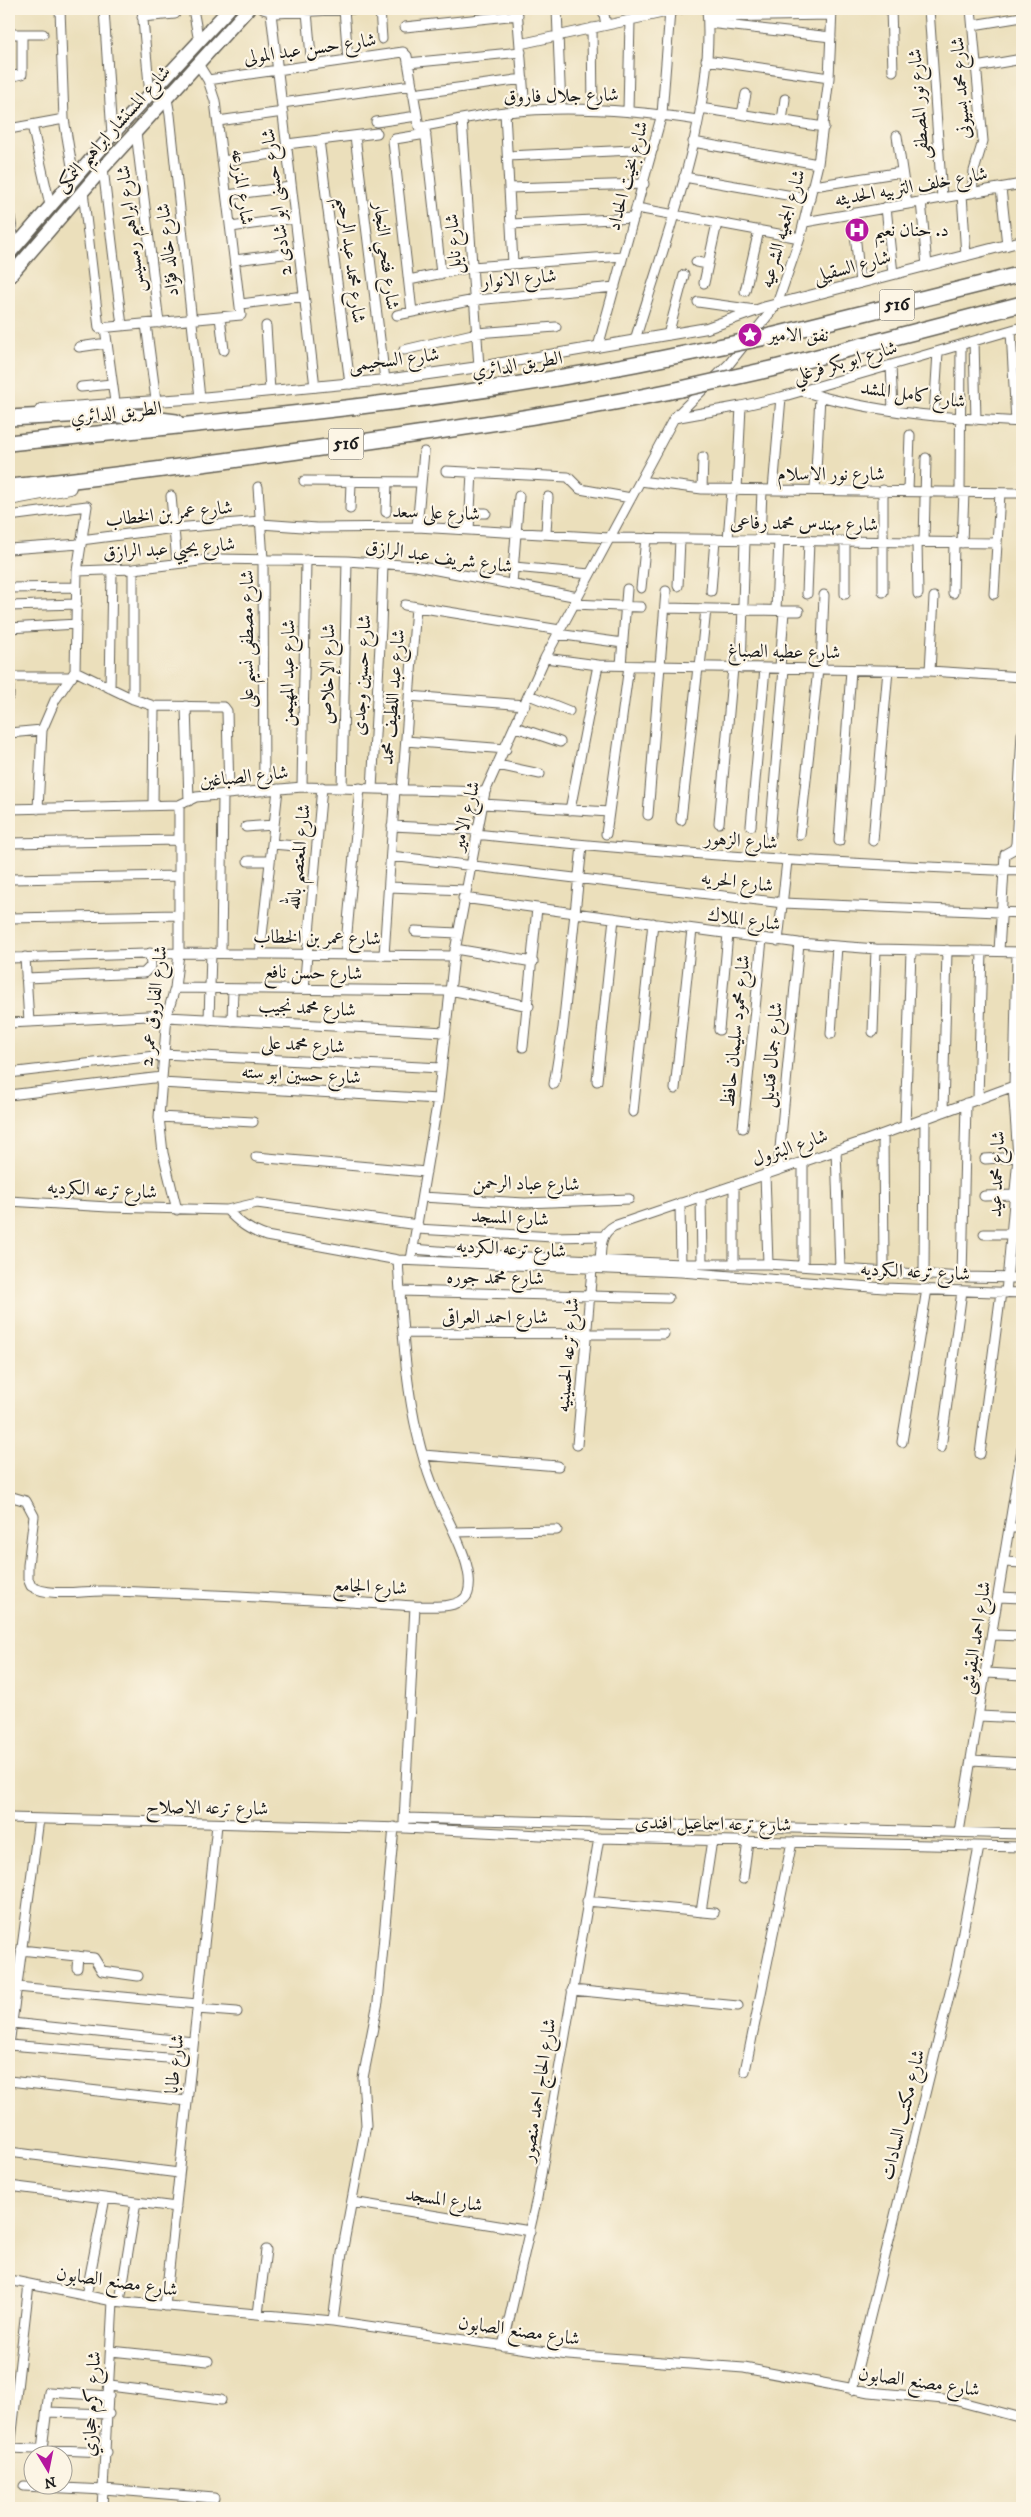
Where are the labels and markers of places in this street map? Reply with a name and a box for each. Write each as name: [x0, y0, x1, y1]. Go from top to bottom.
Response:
hospital icon: د. حنان نعيم: [844, 217, 870, 243]
place label: د. حنان نعيم: [874, 219, 949, 249]
place icon: نفق الامير: [737, 322, 763, 348]
place label: نفق الامير: [766, 324, 829, 347]

